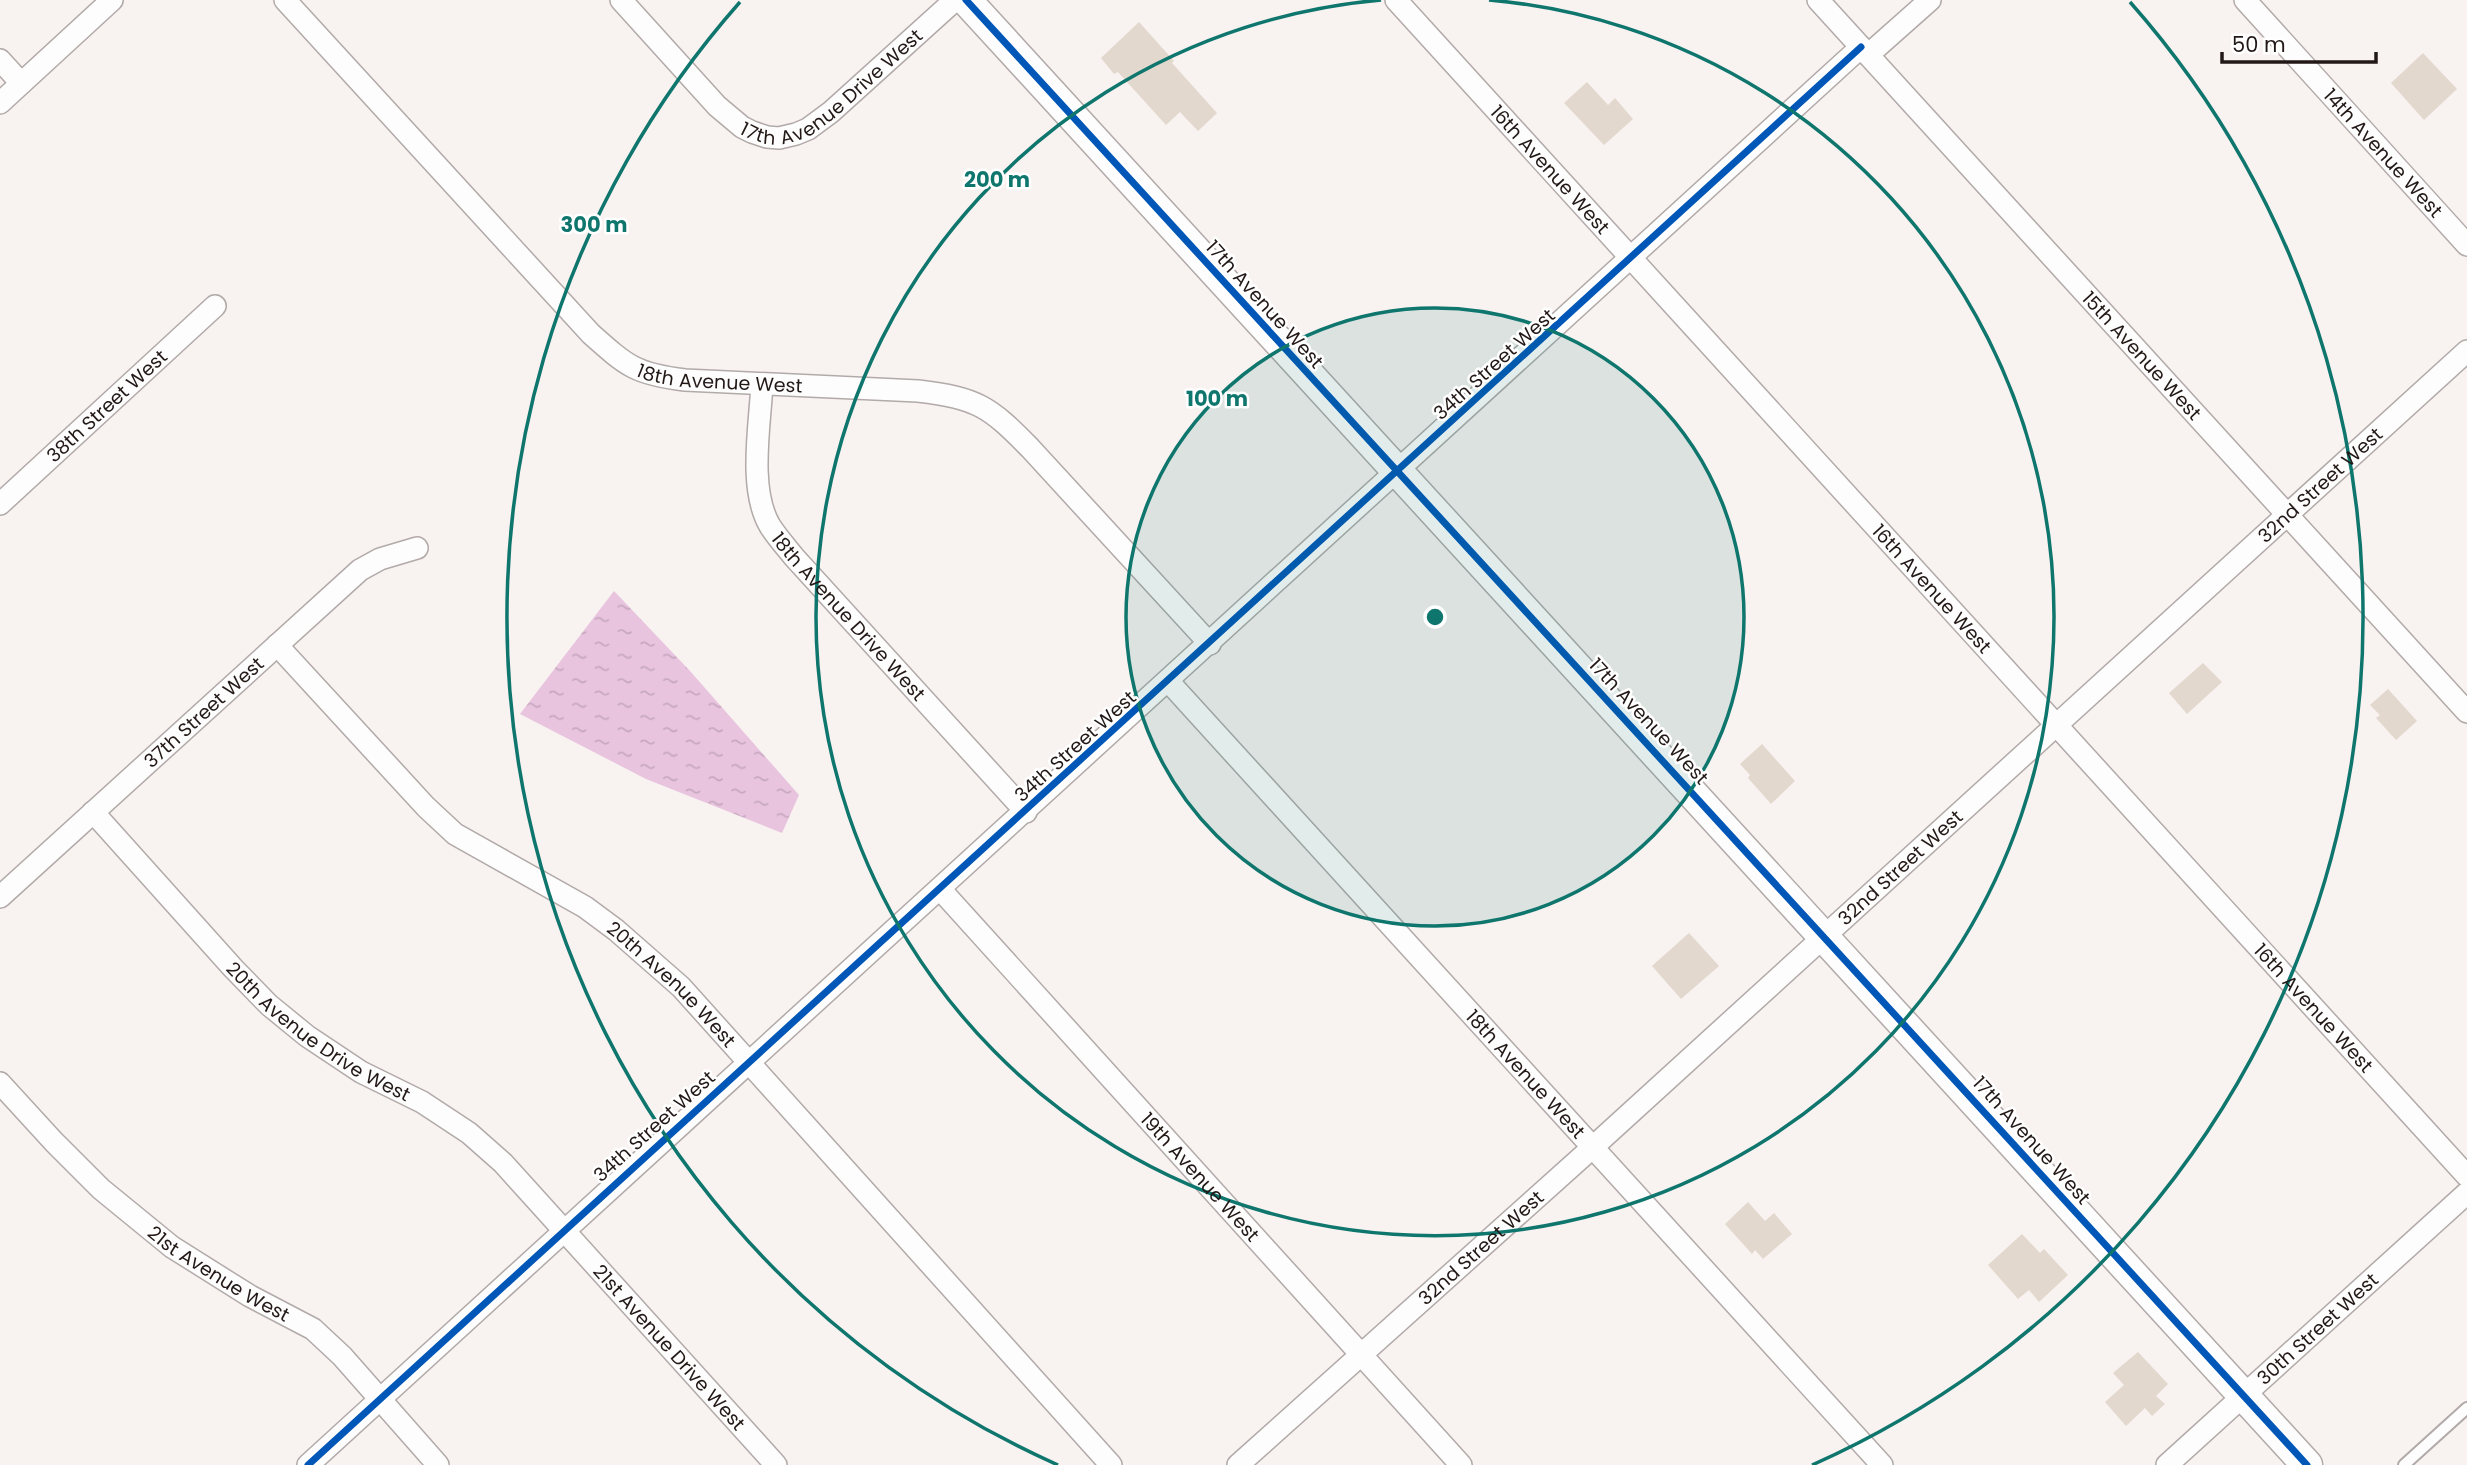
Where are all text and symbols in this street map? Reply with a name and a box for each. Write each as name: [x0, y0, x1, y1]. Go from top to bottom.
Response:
scale bar: [2222, 21, 2376, 65]
street label: 17th Avenue Drive West: [736, 23, 929, 152]
text: 50 m: [2232, 30, 2286, 59]
street label: 14th Avenue West: [2317, 82, 2449, 224]
street label: 16th Avenue West: [1484, 99, 1616, 240]
text: 200 m: [964, 165, 1030, 194]
text: 300 m: [561, 210, 627, 239]
street label: 17th Avenue West: [1200, 234, 1330, 374]
street label: 15th Avenue West: [2076, 285, 2208, 426]
street label: 34th Street West: [1428, 302, 1561, 426]
street label: 38th Street West: [41, 344, 173, 469]
street label: 18th Avenue West: [633, 357, 803, 400]
text: 100 m: [1186, 384, 1248, 413]
street label: 32nd Street West: [2252, 421, 2389, 549]
street label: 16th Avenue West: [1866, 518, 1998, 659]
street label: 18th Avenue Drive West: [765, 527, 931, 707]
centre of rings: [1423, 605, 1447, 629]
street label: 37th Street West: [138, 651, 270, 774]
street label: 17th Avenue West: [1583, 652, 1715, 791]
street label: 34th Street West: [1009, 684, 1142, 808]
street label: 32nd Street West: [1832, 804, 1969, 932]
street label: 20th Avenue West: [601, 915, 742, 1053]
street label: 16th Avenue West: [2248, 938, 2379, 1079]
street label: 20th Avenue Drive West: [220, 956, 415, 1108]
street label: 18th Avenue West: [1460, 1004, 1591, 1145]
street label: 34th Street West: [588, 1064, 721, 1188]
street label: 17th Avenue West: [1967, 1070, 2097, 1210]
street label: 19th Avenue West: [1134, 1107, 1266, 1248]
street label: 32nd Street West: [1413, 1184, 1550, 1311]
street label: 21st Avenue West: [142, 1220, 294, 1328]
street label: 21st Avenue Drive West: [587, 1259, 751, 1436]
street label: 30th Street West: [2251, 1267, 2384, 1391]

